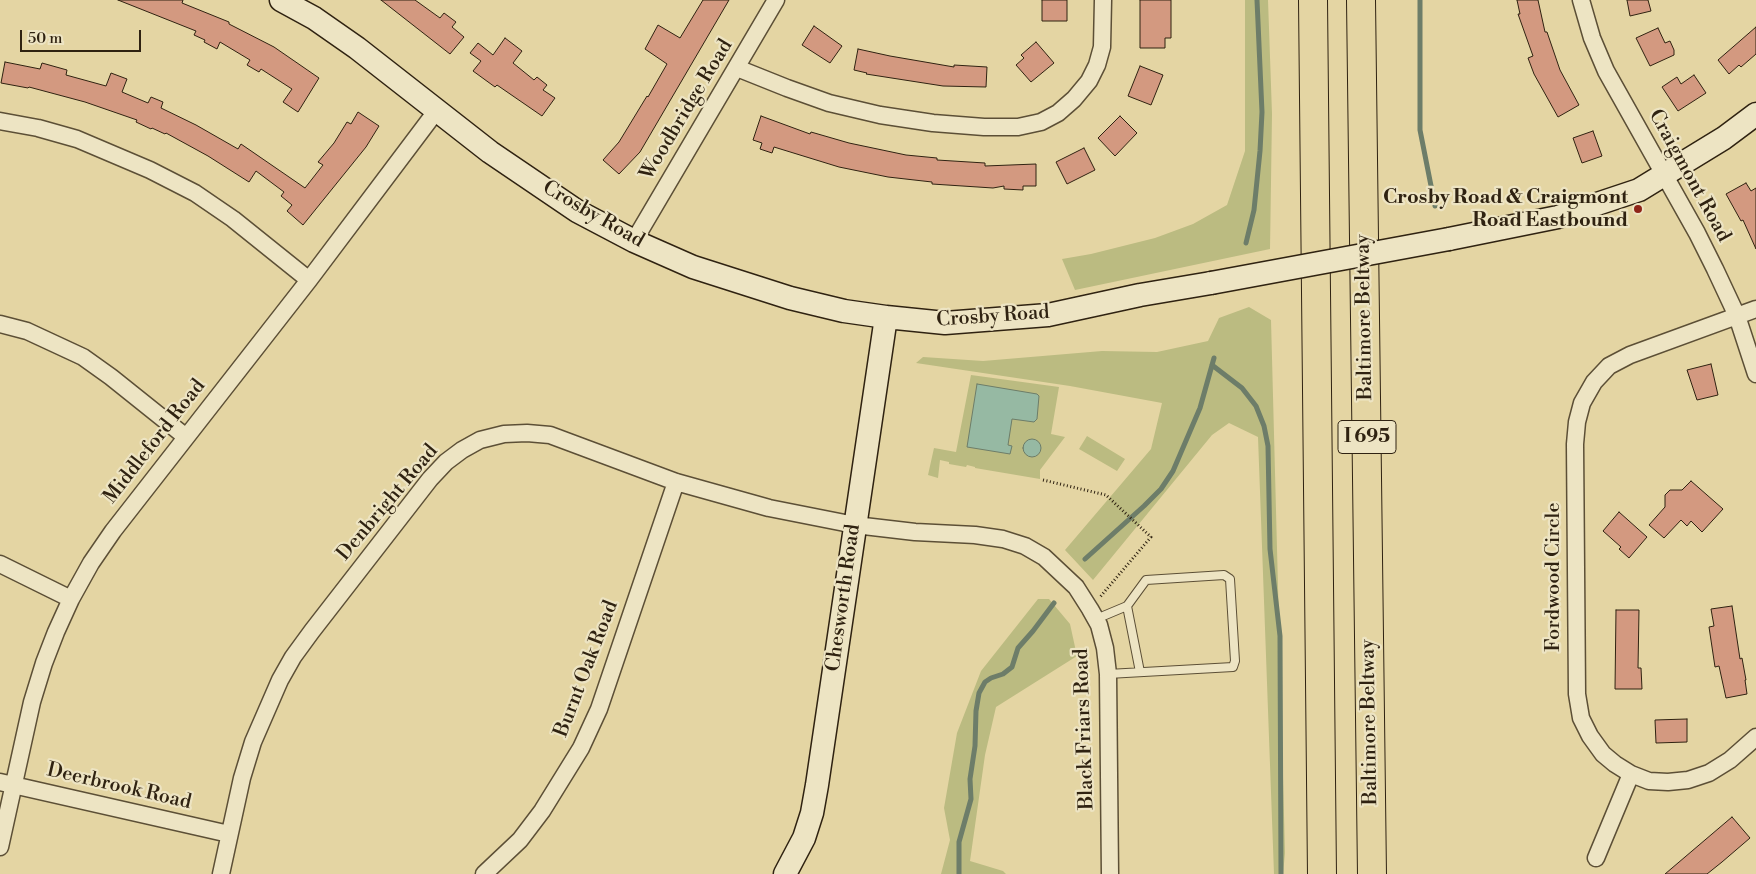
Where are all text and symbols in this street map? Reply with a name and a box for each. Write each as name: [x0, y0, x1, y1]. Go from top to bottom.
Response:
scale bar: [22, 20, 144, 52]
text: 50 m: [28, 29, 62, 48]
street label: Woodbridge Road: [636, 35, 738, 185]
street label: Craigmont Road: [1643, 106, 1735, 246]
street label: Crosby Road: [538, 176, 648, 254]
place label: Crosby Road & Craigmont Road Eastbound: [1383, 186, 1628, 233]
marker: Crosby Road & Craigmont Road Eastbound: [1632, 203, 1644, 215]
street label: Baltimore Beltway: [1352, 234, 1378, 400]
street label: Crosby Road: [936, 301, 1050, 333]
street label: Middleford Road: [99, 375, 211, 509]
road number: I 695: [1338, 421, 1396, 454]
street label: Denbright Road: [332, 440, 444, 566]
street label: Fordwood Circle: [1542, 502, 1566, 652]
street label: Chesworth Road: [822, 523, 866, 673]
street label: Burnt Oak Road: [550, 597, 624, 741]
street label: Baltimore Beltway: [1357, 639, 1383, 805]
street label: Black Friars Road: [1070, 648, 1100, 810]
street label: Deerbrook Road: [44, 759, 194, 815]

